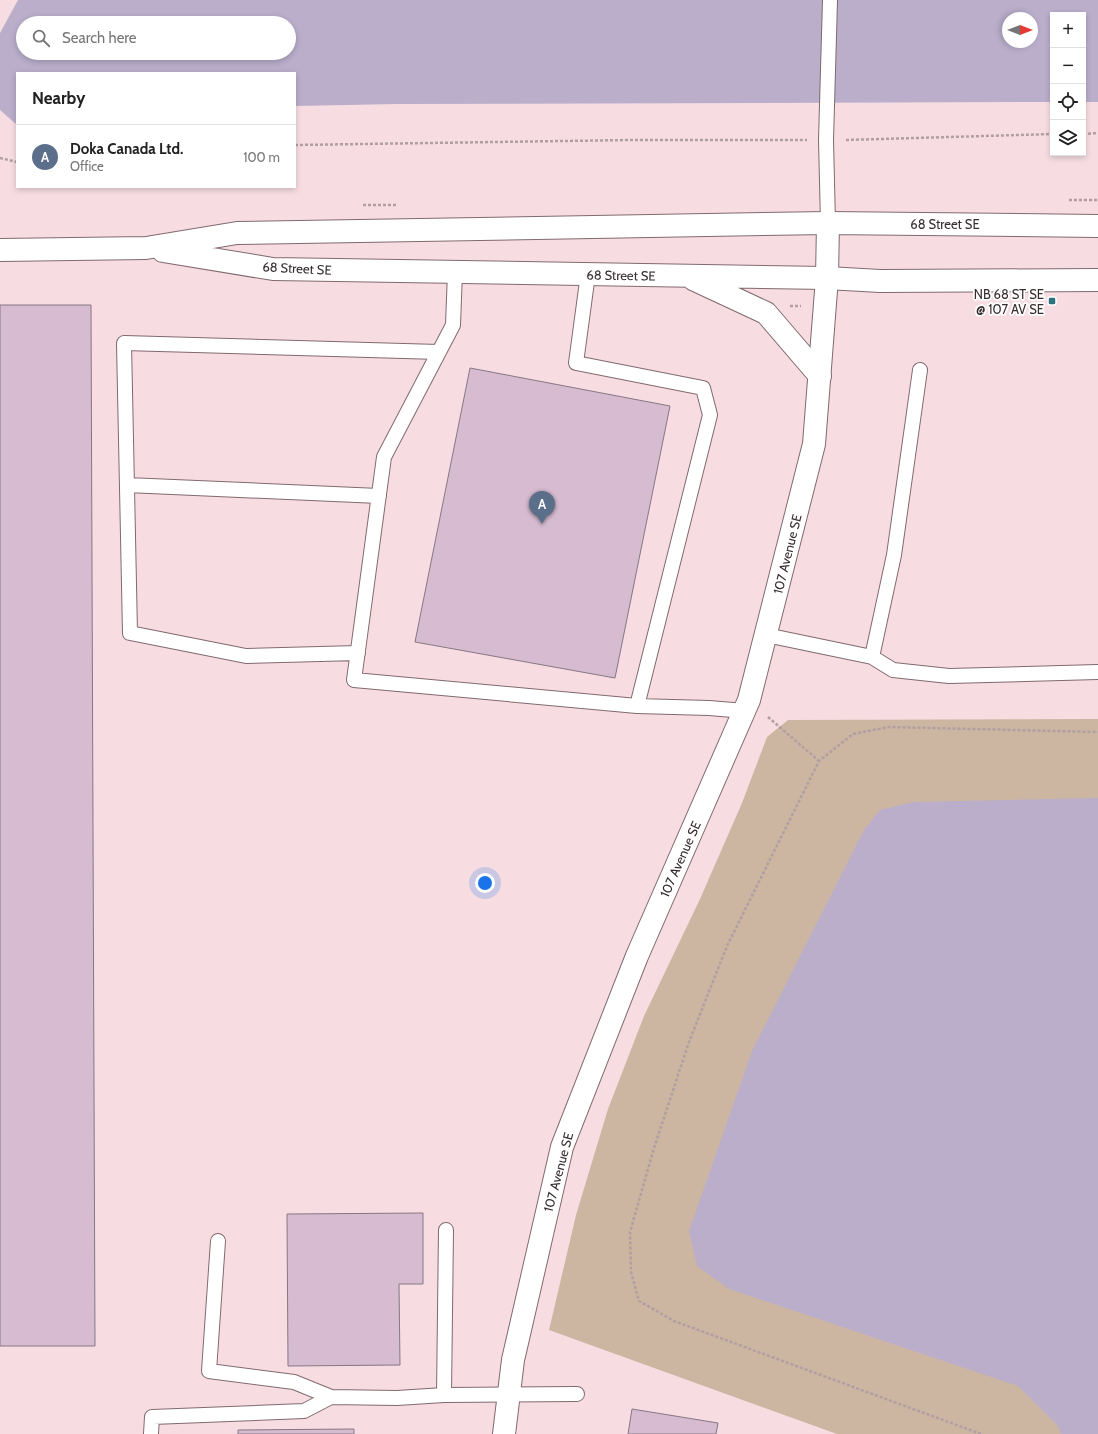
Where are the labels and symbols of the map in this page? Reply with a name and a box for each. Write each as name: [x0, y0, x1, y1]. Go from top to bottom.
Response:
north arrow: [1002, 12, 1038, 48]
street label: 68 Street SE: [910, 216, 980, 232]
street label: 68 Street SE: [262, 258, 332, 278]
street label: 68 Street SE: [586, 266, 656, 284]
place label: NB 68 ST SE @ 107 AV SE: [974, 286, 1044, 317]
marker: NB 68 ST SE @ 107 AV SE: [1047, 296, 1057, 306]
pin: A: [529, 491, 555, 524]
street label: 107 Avenue SE: [769, 512, 805, 596]
street label: 107 Avenue SE: [656, 818, 704, 900]
your location: [475, 873, 495, 893]
street label: 107 Avenue SE: [540, 1131, 576, 1213]

